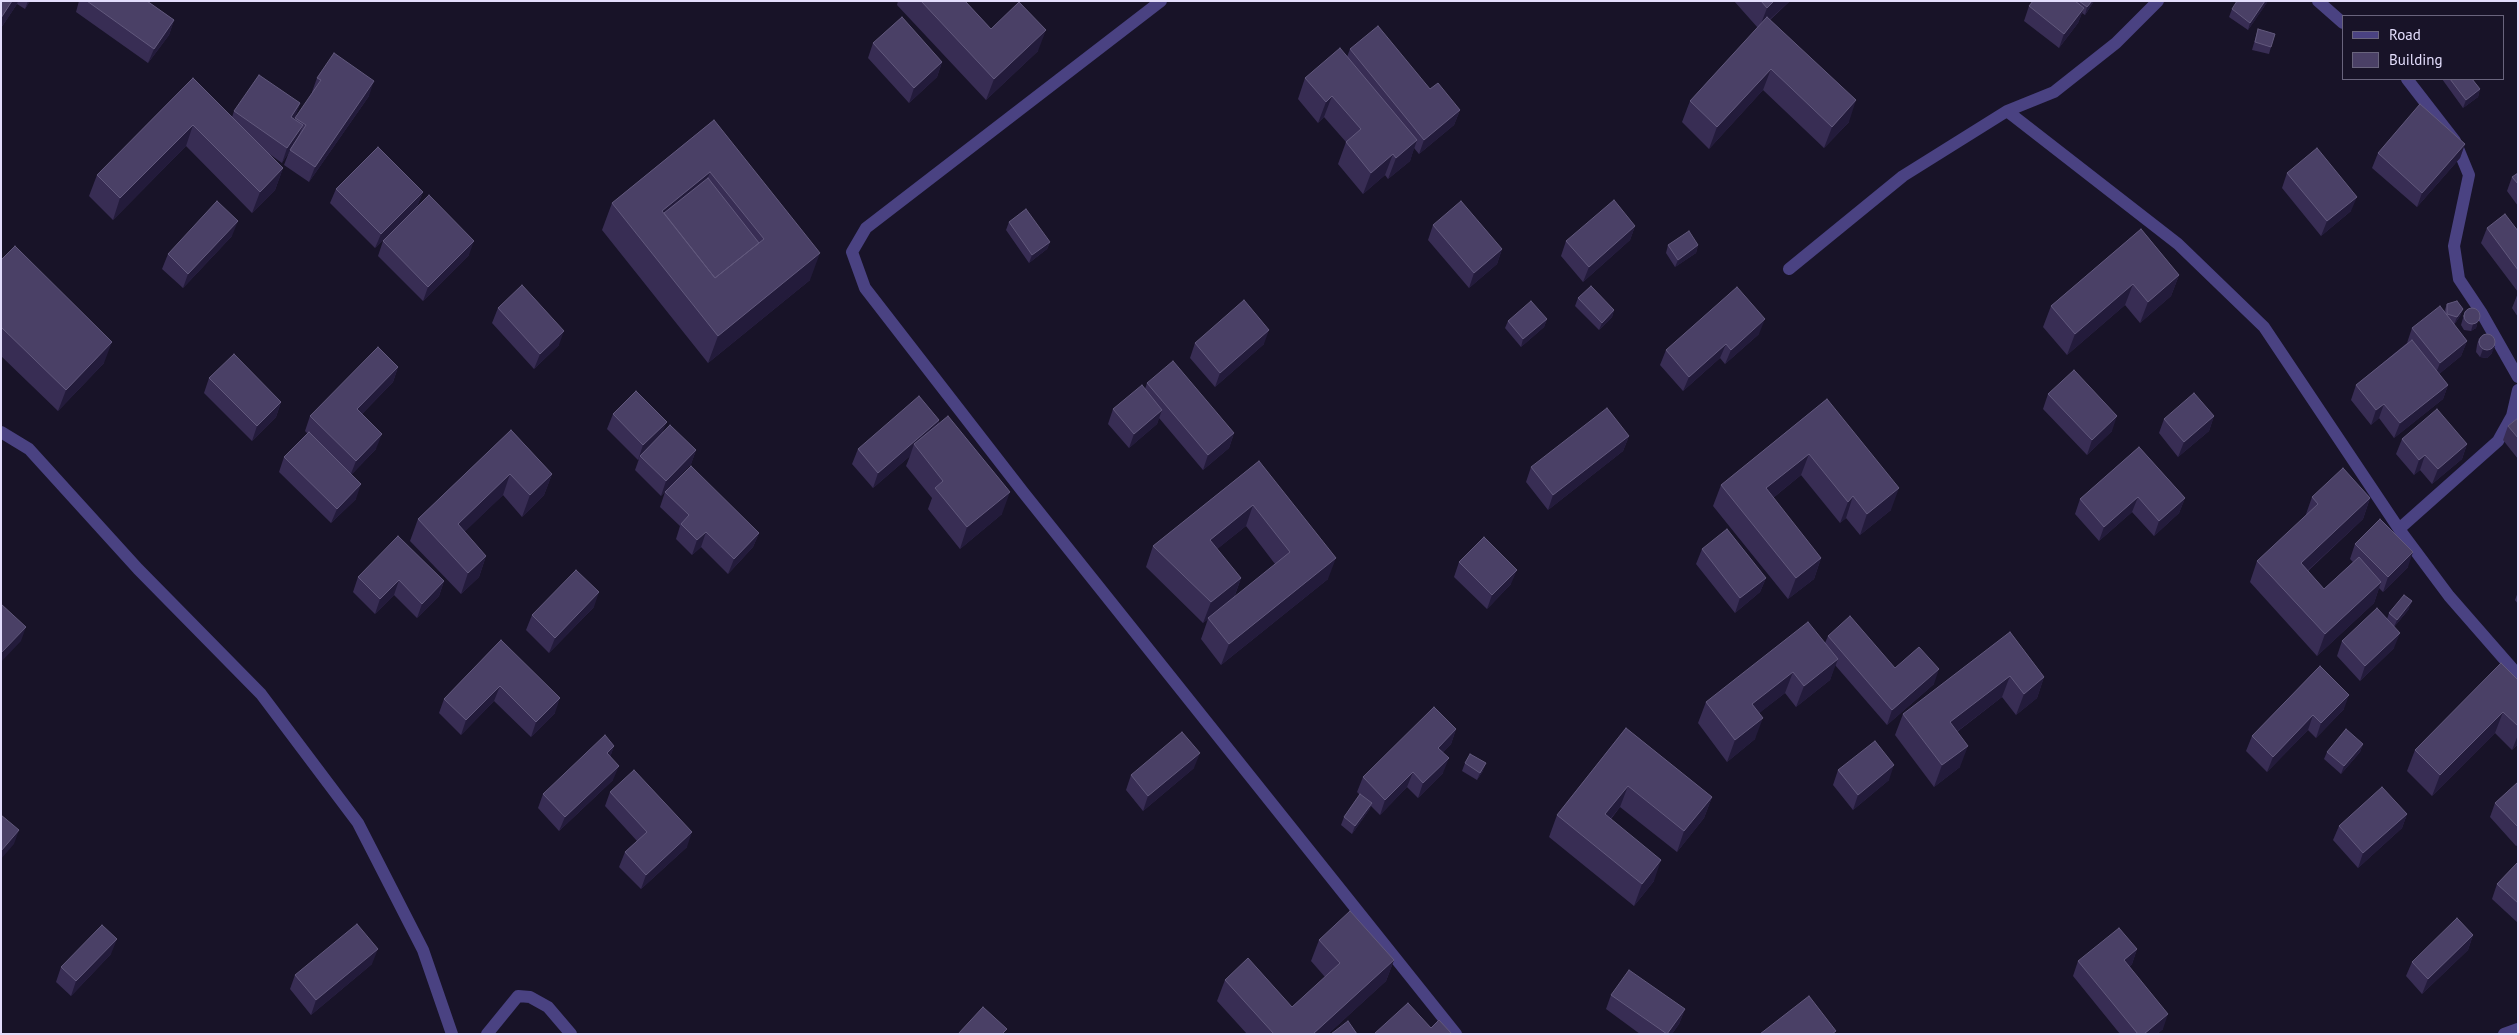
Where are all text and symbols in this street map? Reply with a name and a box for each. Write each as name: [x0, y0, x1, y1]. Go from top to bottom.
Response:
legend: [2342, 15, 2504, 80]
text: Road: [2389, 25, 2421, 44]
text: Building: [2389, 50, 2443, 69]

